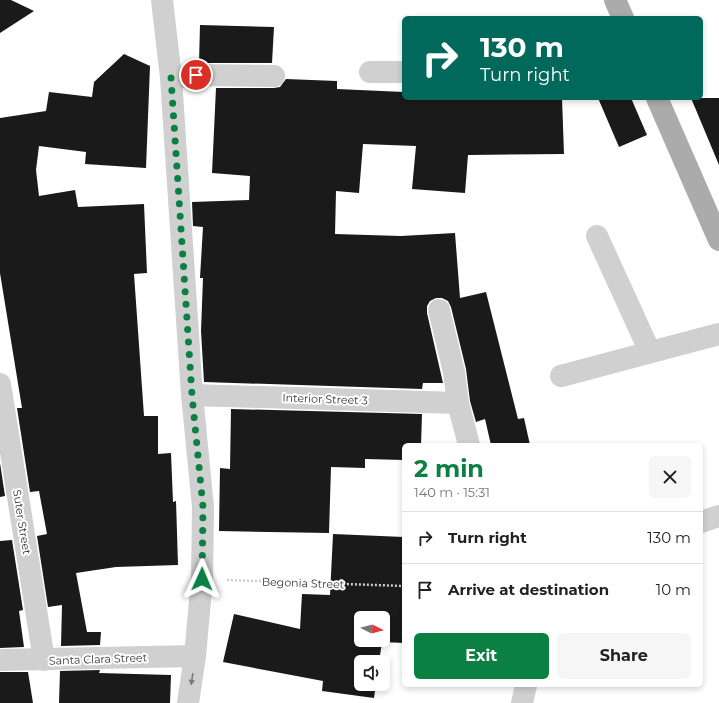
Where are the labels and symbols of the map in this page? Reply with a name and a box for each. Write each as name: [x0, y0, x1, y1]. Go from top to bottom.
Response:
pin: [179, 58, 213, 92]
street label: Interior Street 3: [282, 391, 368, 407]
street label: Suter Street: [10, 489, 34, 556]
position arrow: [181, 558, 223, 600]
street label: Begonia Street: [262, 575, 345, 591]
north arrow: [354, 611, 390, 647]
street label: Santa Clara Street: [49, 650, 148, 668]
one-way arrow: [188, 673, 194, 685]

